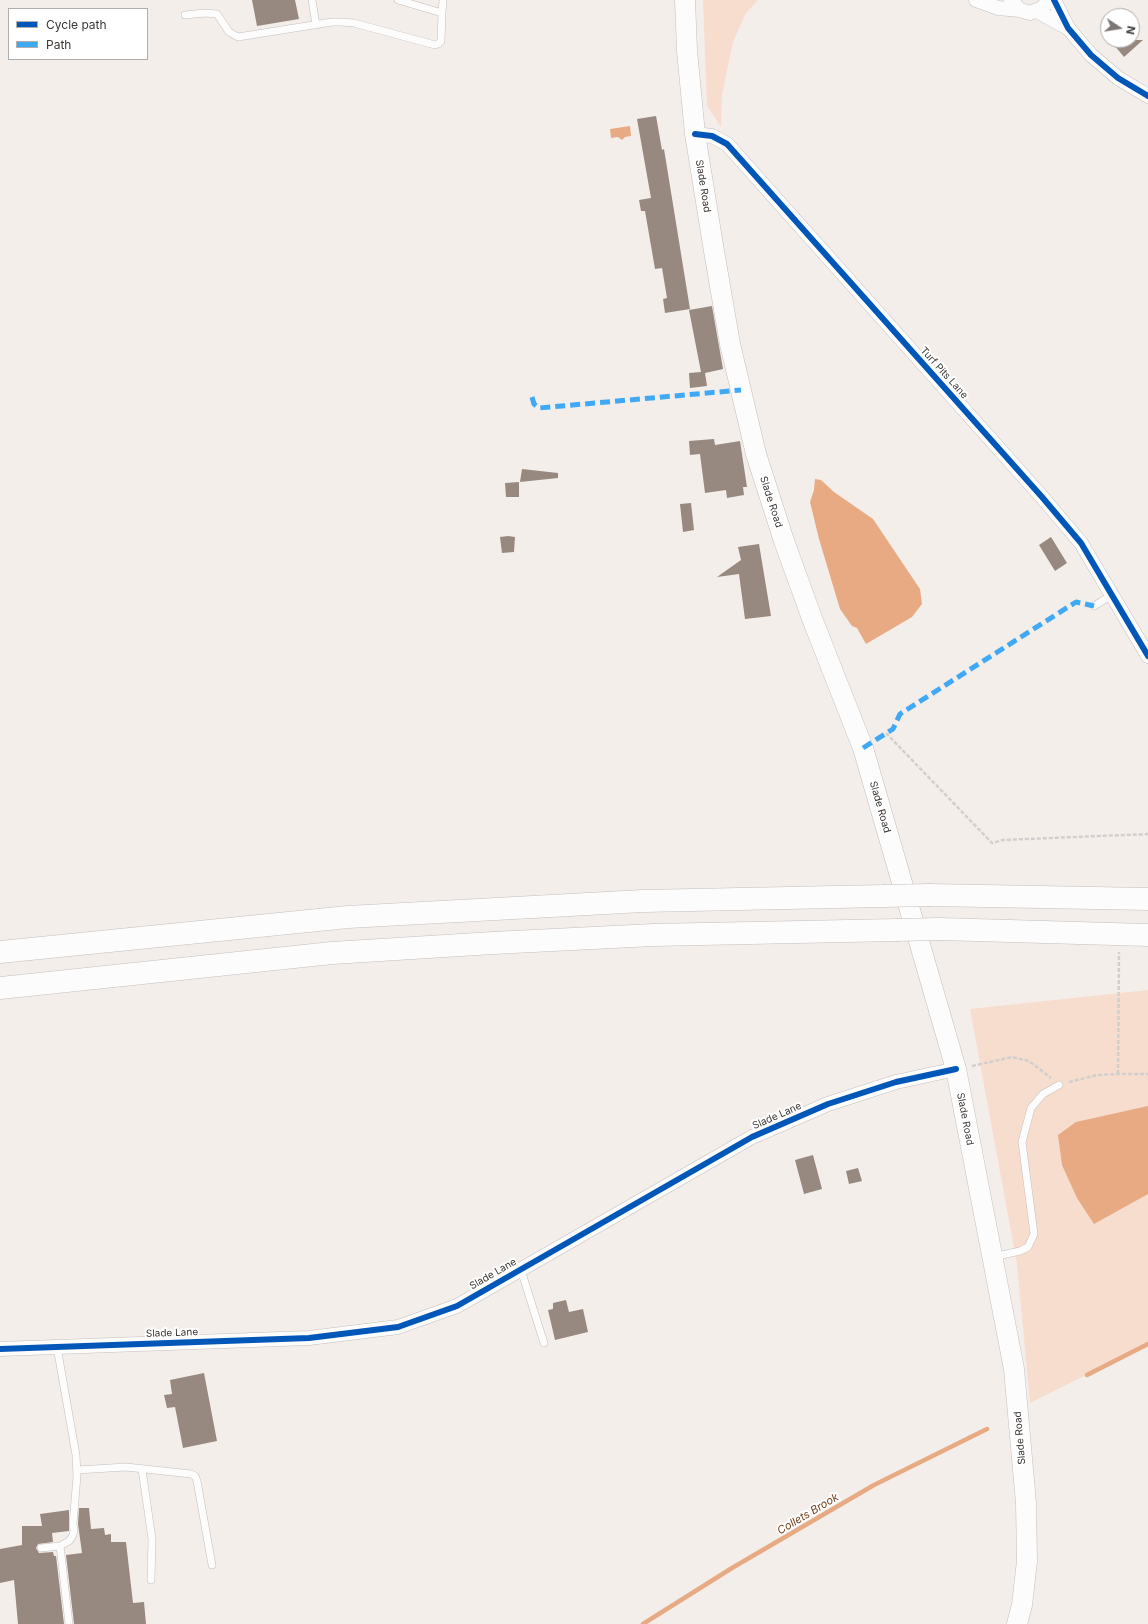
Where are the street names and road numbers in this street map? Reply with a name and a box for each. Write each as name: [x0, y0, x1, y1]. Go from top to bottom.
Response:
street label: Slade Road: [693, 159, 713, 213]
street label: Turf Pits Lane: [918, 345, 970, 401]
street label: Slade Road: [757, 475, 785, 529]
street label: Slade Road: [867, 780, 893, 834]
street label: Slade Road: [954, 1092, 976, 1146]
street label: Slade Lane: [751, 1100, 803, 1132]
street label: Slade Lane: [467, 1256, 519, 1292]
street label: Slade Lane: [146, 1326, 198, 1340]
street label: Slade Road: [1012, 1411, 1028, 1465]

